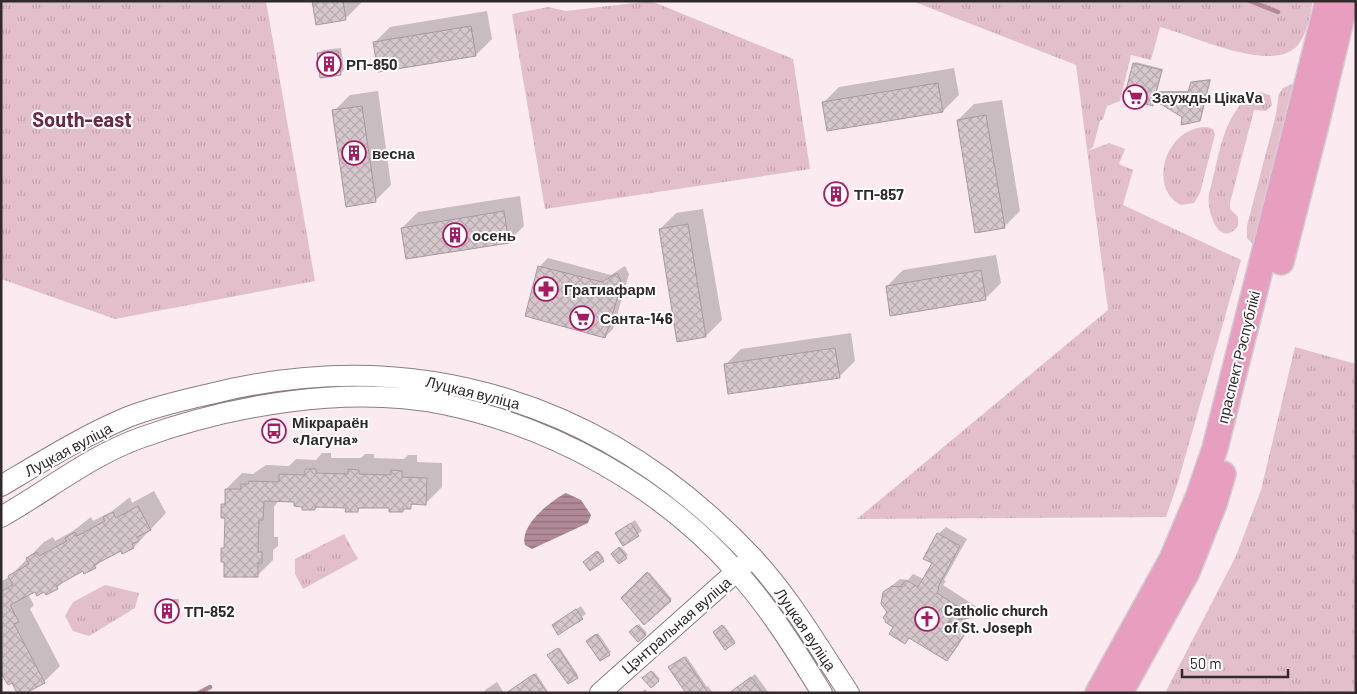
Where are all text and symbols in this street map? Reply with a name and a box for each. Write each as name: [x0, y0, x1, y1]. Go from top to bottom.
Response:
building icon: РП-850: [316, 51, 342, 77]
place label: РП-850: [346, 55, 398, 73]
supermarket icon: Заужды ЦікаVа: [1122, 84, 1148, 110]
place label: Заужды ЦікаVа: [1152, 88, 1264, 106]
district label: South-east: [32, 107, 132, 131]
building icon: весна: [341, 140, 367, 166]
place label: весна: [372, 144, 416, 162]
building icon: ТП-857: [823, 181, 849, 207]
place label: ТП-857: [854, 185, 904, 203]
building icon: осень: [442, 222, 468, 248]
place label: осень: [472, 226, 516, 244]
pharmacy icon: Гратиафарм: [533, 276, 559, 302]
place label: Гратиафарм: [564, 280, 656, 298]
street label: праспект Рэспублікі: [1213, 289, 1263, 425]
supermarket icon: Санта-146: [569, 305, 595, 331]
place label: Санта-146: [600, 309, 673, 327]
street label: Луцкая вуліца: [424, 372, 523, 413]
place label: Мікрараён «Лагуна»: [292, 413, 369, 448]
street label: Луцкая вуліца: [21, 418, 115, 480]
bus stop icon: Мікрараён «Лагуна»: [261, 418, 287, 444]
street label: Цэнтральная вуліца: [618, 572, 735, 677]
street label: Луцкая вуліца: [772, 584, 841, 674]
building icon: ТП-852: [154, 598, 180, 624]
place label: Catholic church of St. Joseph: [944, 601, 1048, 636]
place label: ТП-852: [184, 602, 235, 620]
church icon: Catholic church of St. Joseph: [914, 606, 940, 632]
scale bar: [1182, 646, 1288, 678]
text: 50 m: [1190, 654, 1222, 672]

